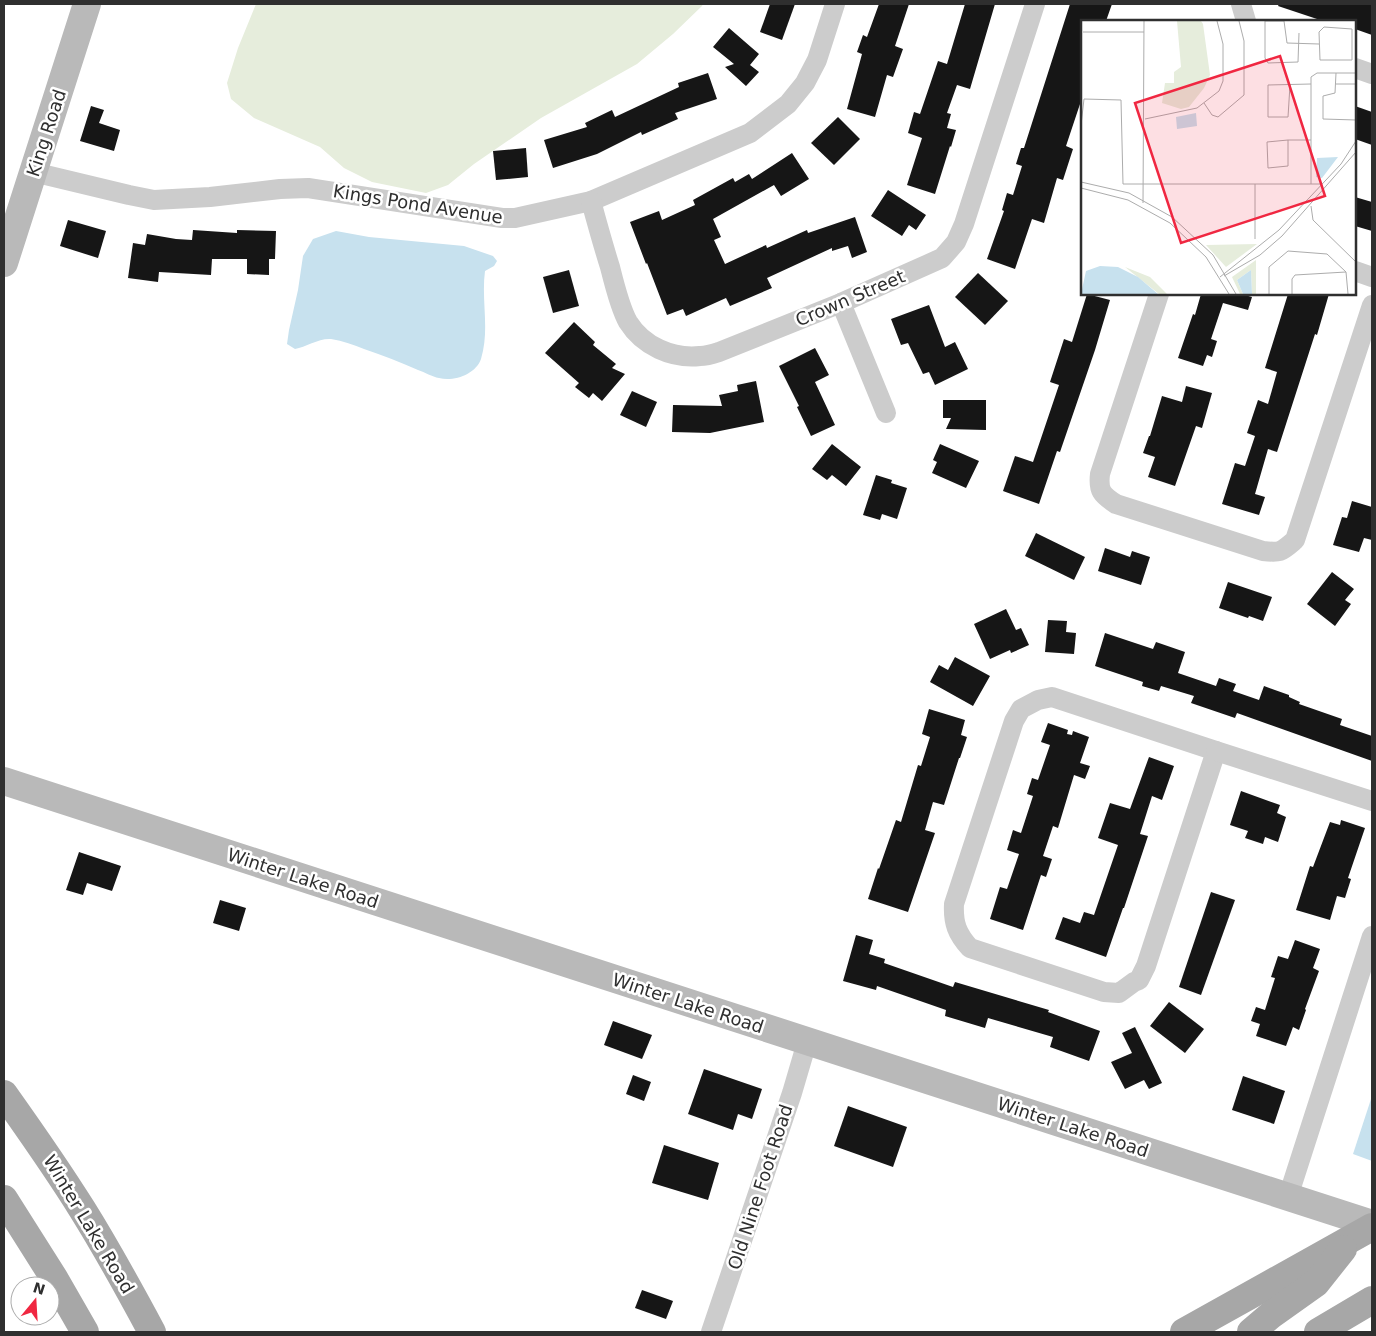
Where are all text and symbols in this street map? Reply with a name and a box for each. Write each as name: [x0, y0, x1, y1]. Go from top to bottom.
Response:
inset map: [1081, 20, 1356, 295]
street label: King Road: [22, 87, 70, 179]
street label: Kings Pond Avenue: [332, 180, 504, 228]
street label: Crown Street: [792, 265, 908, 331]
street label: Winter Lake Road: [225, 844, 381, 912]
street label: Winter Lake Road: [610, 969, 766, 1037]
street label: Winter Lake Road: [995, 1093, 1151, 1161]
street label: Old Nine Foot Road: [723, 1102, 797, 1272]
street label: Winter Lake Road: [39, 1151, 139, 1297]
north arrow: [10, 1276, 60, 1326]
text: N: [31, 1279, 47, 1298]

